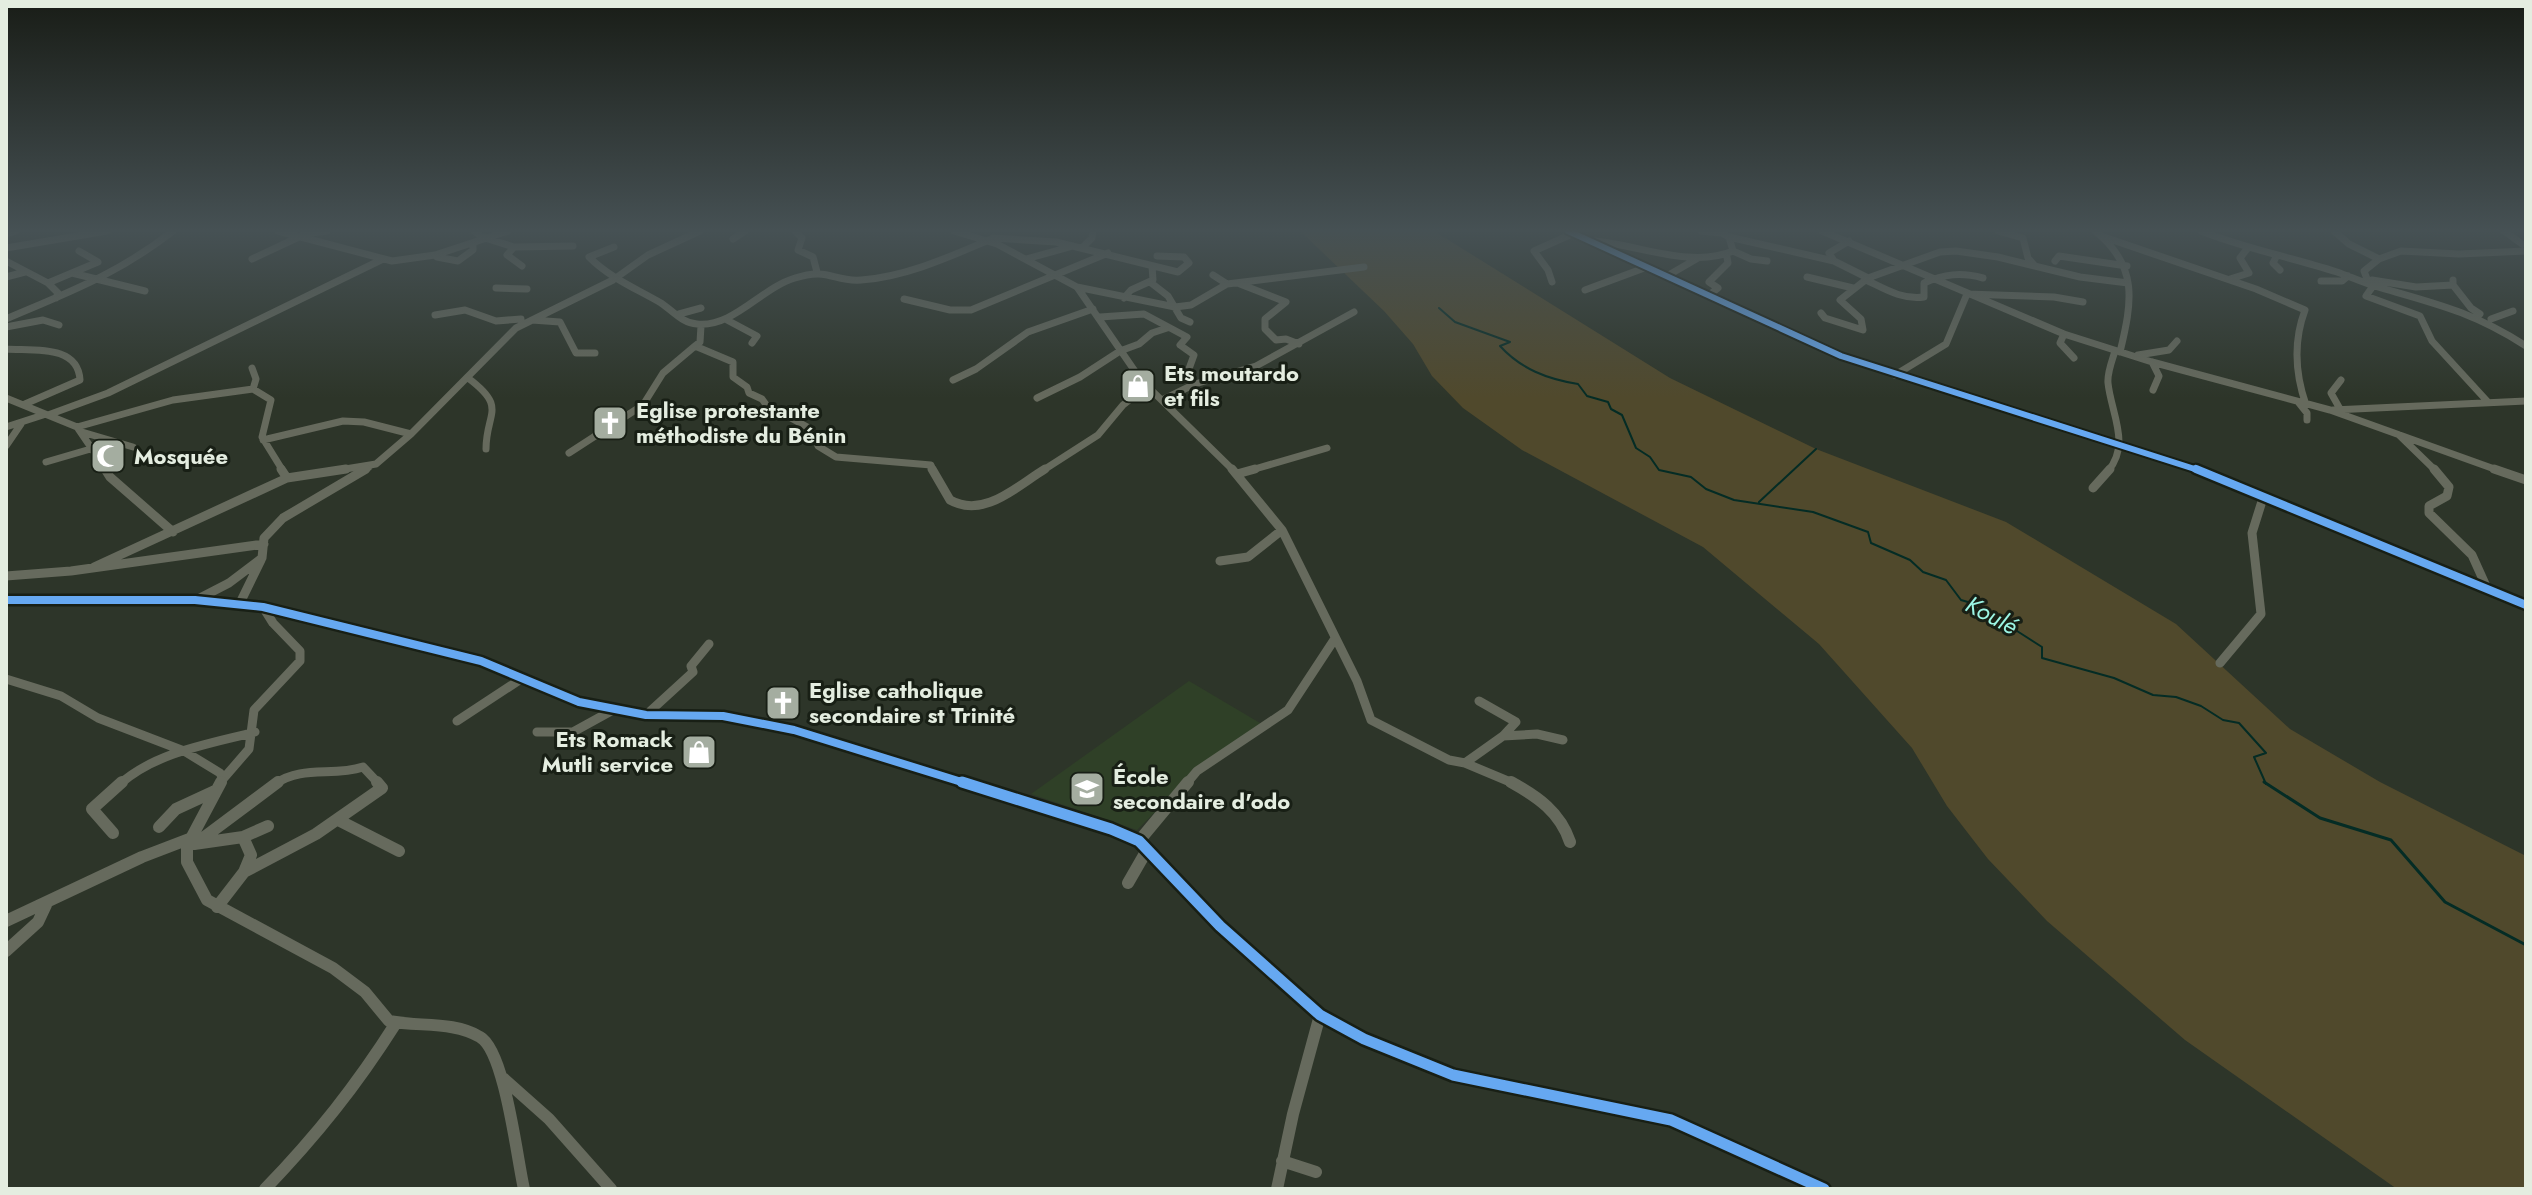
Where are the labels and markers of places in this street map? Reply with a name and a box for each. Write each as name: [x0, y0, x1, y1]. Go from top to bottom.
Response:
place label: Ets moutardo et fils: [1164, 357, 1299, 414]
shop icon: Ets moutardo et fils: [1119, 367, 1157, 405]
place label: Eglise protestante méthodiste du Bénin: [636, 394, 846, 451]
church icon: Eglise protestante méthodiste du Bénin: [591, 404, 629, 442]
mosque icon: Mosquée: [89, 437, 127, 475]
place label: Mosquée: [134, 440, 228, 472]
place label: Eglise catholique secondaire st Trinité: [809, 674, 1015, 731]
church icon: Eglise catholique secondaire st Trinité: [764, 684, 802, 722]
place label: Ets Romack Mutli service: [542, 723, 673, 780]
shop icon: Ets Romack Mutli service: [680, 733, 718, 771]
place label: École secondaire d'odo: [1113, 760, 1290, 817]
school or university icon: École secondaire d'odo: [1068, 770, 1106, 808]

